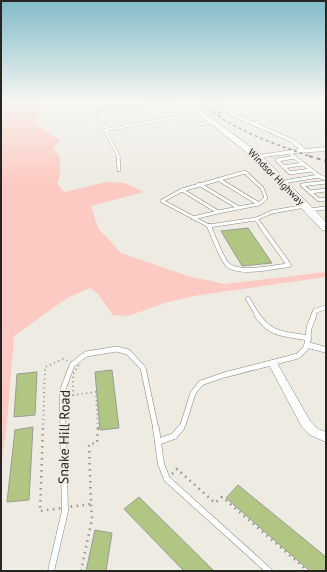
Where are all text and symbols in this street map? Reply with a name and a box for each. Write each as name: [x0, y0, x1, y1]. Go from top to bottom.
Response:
street label: Windsor Highway: [245, 146, 307, 208]
street label: Snake Hill Road: [54, 390, 74, 484]

